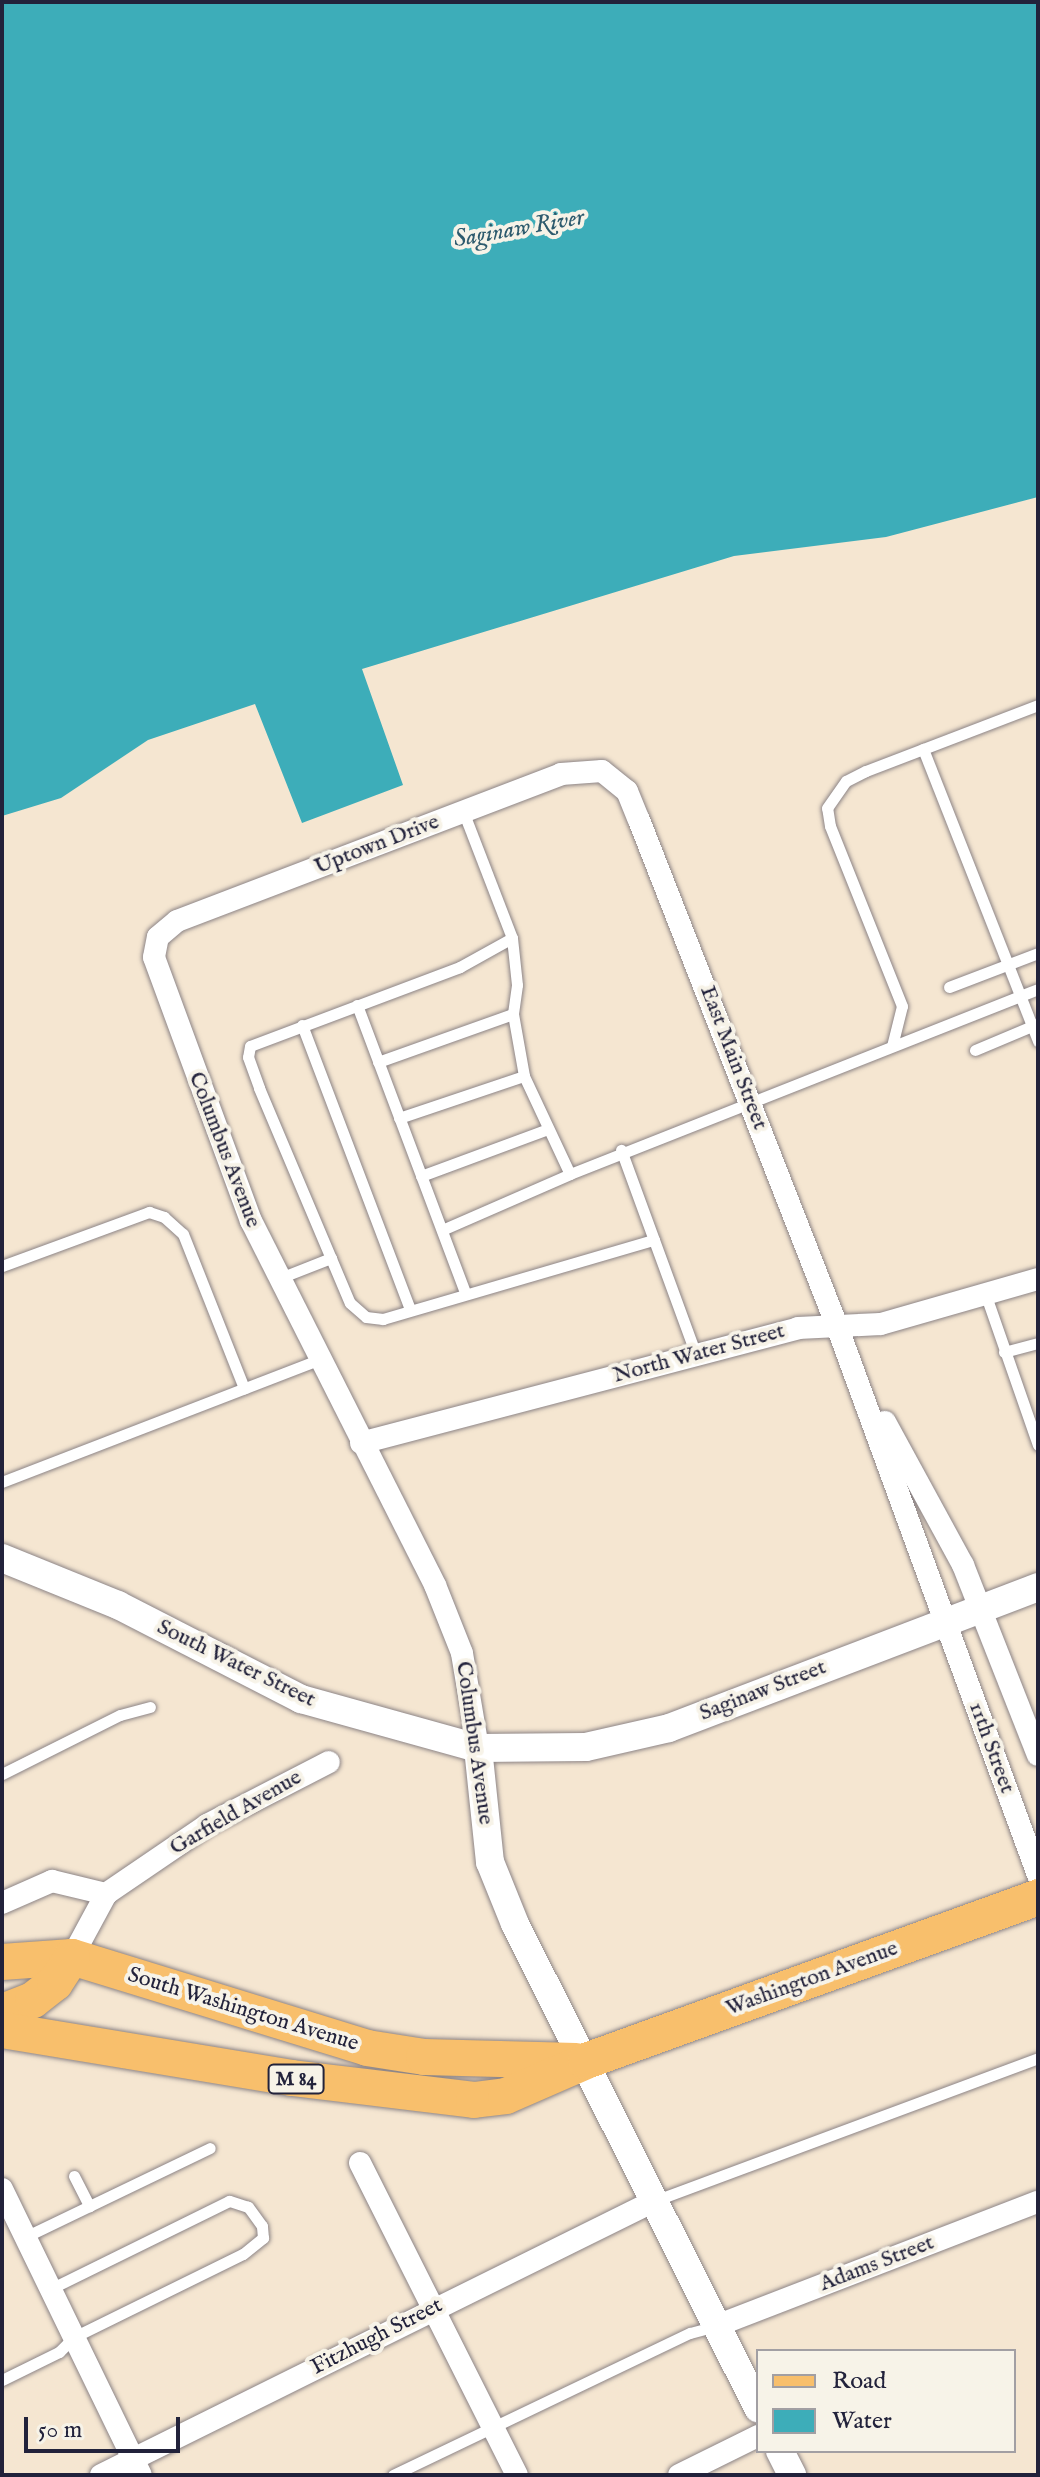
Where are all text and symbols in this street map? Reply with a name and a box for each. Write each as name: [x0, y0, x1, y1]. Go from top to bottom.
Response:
water label: Saginaw River: [452, 203, 586, 255]
street label: Uptown Drive: [311, 809, 443, 881]
street label: East Main Street: [693, 982, 773, 1134]
street label: Columbus Avenue: [182, 1068, 266, 1232]
street label: North Water Street: [610, 1318, 788, 1390]
street label: South Water Street: [153, 1614, 319, 1714]
street label: Saginaw Street: [696, 1655, 830, 1727]
street label: Columbus Avenue: [449, 1660, 499, 1826]
street label: 11th Street: [962, 1699, 1020, 1797]
street label: Garfield Avenue: [165, 1765, 307, 1861]
street label: Washington Avenue: [722, 1936, 902, 2022]
street label: South Washington Avenue: [125, 1962, 361, 2058]
road number: M 84: [266, 2063, 326, 2095]
street label: Adams Street: [816, 2230, 938, 2298]
street label: Fitzhugh Street: [307, 2293, 447, 2381]
legend: [756, 2349, 1016, 2453]
text: Road: [832, 2366, 886, 2397]
scale bar: [28, 2401, 184, 2451]
text: Water: [832, 2406, 892, 2437]
text: 50 m: [38, 2415, 82, 2446]

